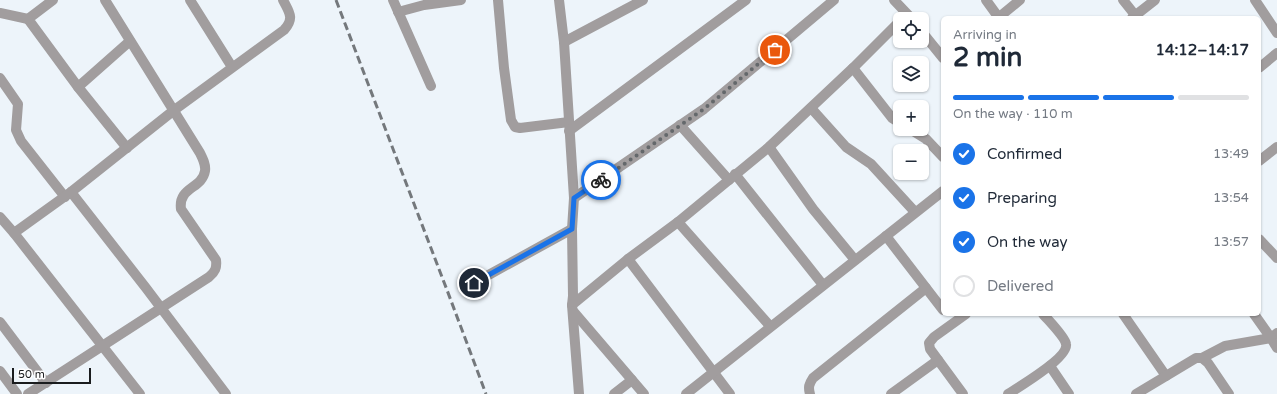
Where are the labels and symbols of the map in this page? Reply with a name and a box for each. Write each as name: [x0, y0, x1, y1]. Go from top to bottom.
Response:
pin: [758, 33, 792, 67]
courier: [581, 160, 621, 200]
pin: [457, 266, 491, 300]
scale bar: [12, 366, 91, 385]

